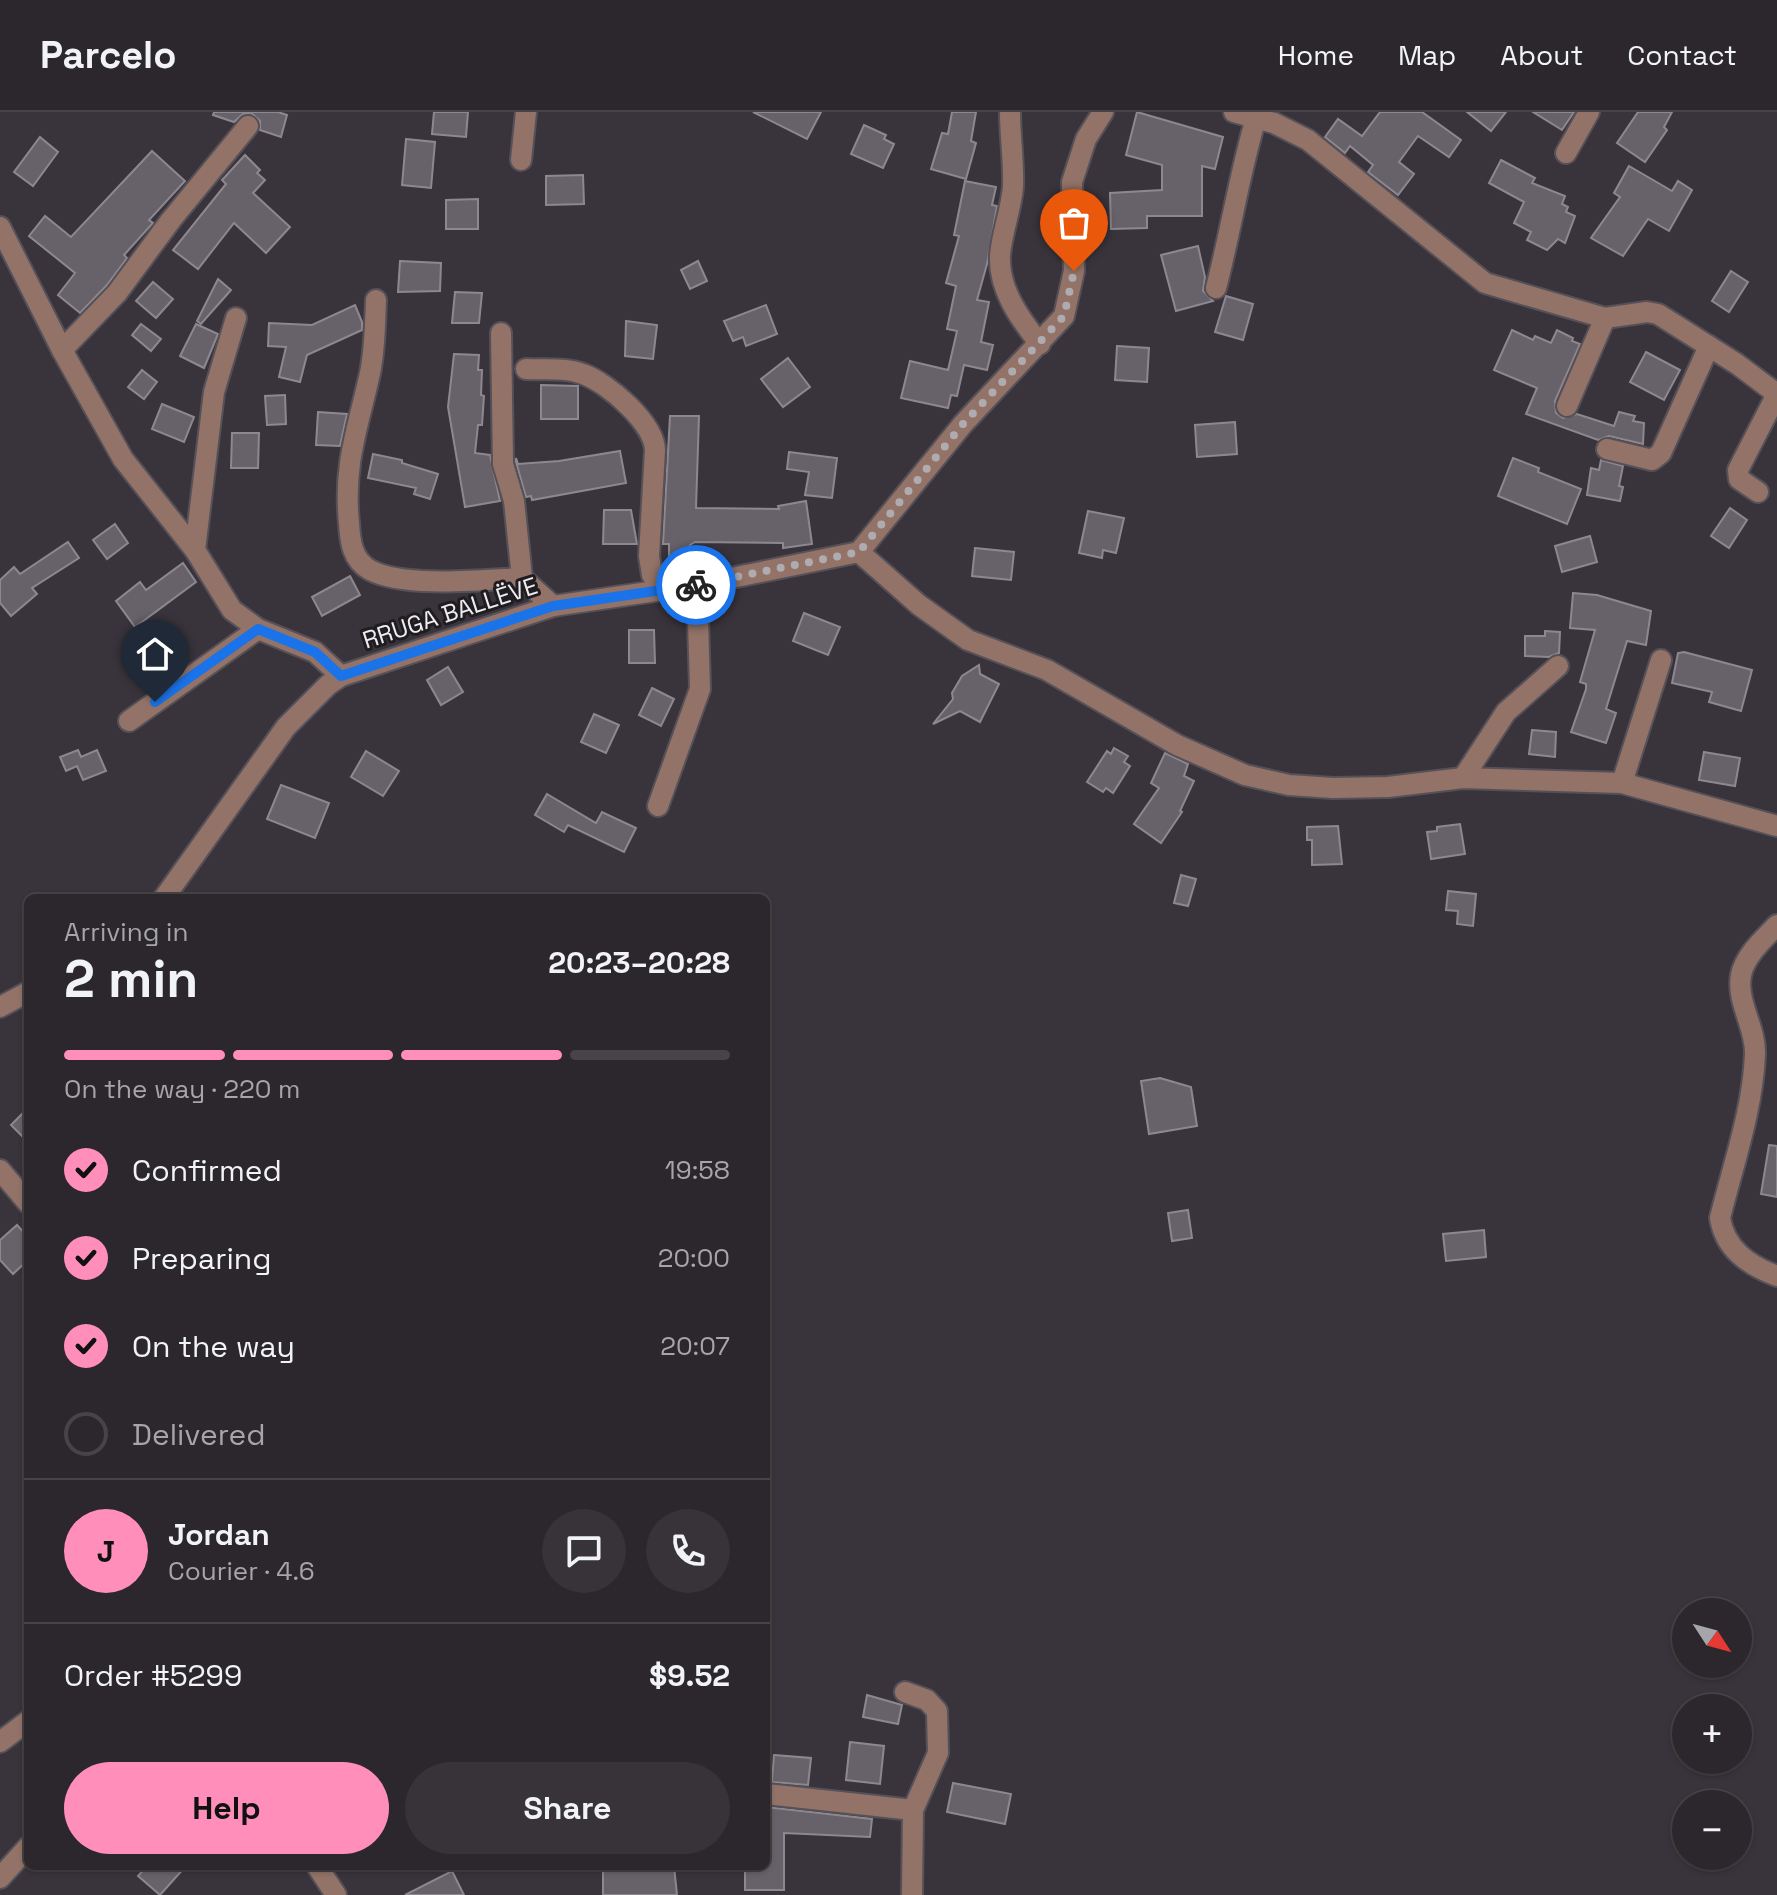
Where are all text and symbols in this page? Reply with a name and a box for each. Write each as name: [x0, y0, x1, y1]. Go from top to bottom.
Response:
text: Parcelo: [40, 31, 176, 79]
text: Home: [1278, 37, 1354, 73]
text: Map: [1398, 37, 1456, 73]
text: About: [1500, 37, 1583, 73]
text: Contact: [1627, 37, 1737, 73]
pin: [1040, 189, 1108, 271]
icon: bag: [1052, 201, 1096, 245]
courier: [656, 545, 736, 625]
icon: bike: [674, 563, 718, 607]
street label: RRUGA BALLËVE: [358, 570, 541, 655]
pin: [121, 620, 189, 702]
icon: home: [133, 632, 177, 676]
text: Arriving in: [64, 915, 188, 949]
text: 20:23–20:28: [548, 943, 730, 982]
text: 2 min: [64, 946, 198, 1012]
text: On the way · 220 m: [64, 1072, 300, 1106]
icon: check: [64, 1148, 108, 1192]
text: Confirmed: [132, 1151, 282, 1190]
text: 19:58: [665, 1153, 730, 1187]
icon: check: [64, 1236, 108, 1280]
text: Preparing: [132, 1239, 271, 1278]
text: 20:00: [658, 1241, 730, 1275]
icon: check: [64, 1324, 108, 1368]
text: On the way: [132, 1327, 295, 1366]
text: 20:07: [660, 1329, 730, 1363]
text: Delivered: [132, 1415, 266, 1454]
button: chat: [542, 1509, 626, 1593]
button: phone: [646, 1509, 730, 1593]
text: Jordan: [168, 1515, 270, 1554]
text: J: [97, 1532, 115, 1571]
text: Courier · 4.6: [168, 1554, 315, 1588]
north arrow: [1672, 1598, 1752, 1678]
map controls: [1672, 1598, 1752, 1870]
text: Order #5299: [64, 1656, 242, 1695]
text: $9.52: [649, 1656, 730, 1695]
button: +: [1672, 1694, 1752, 1774]
button: Help: [64, 1762, 389, 1854]
button: Share: [405, 1762, 730, 1854]
button: −: [1672, 1790, 1752, 1870]

